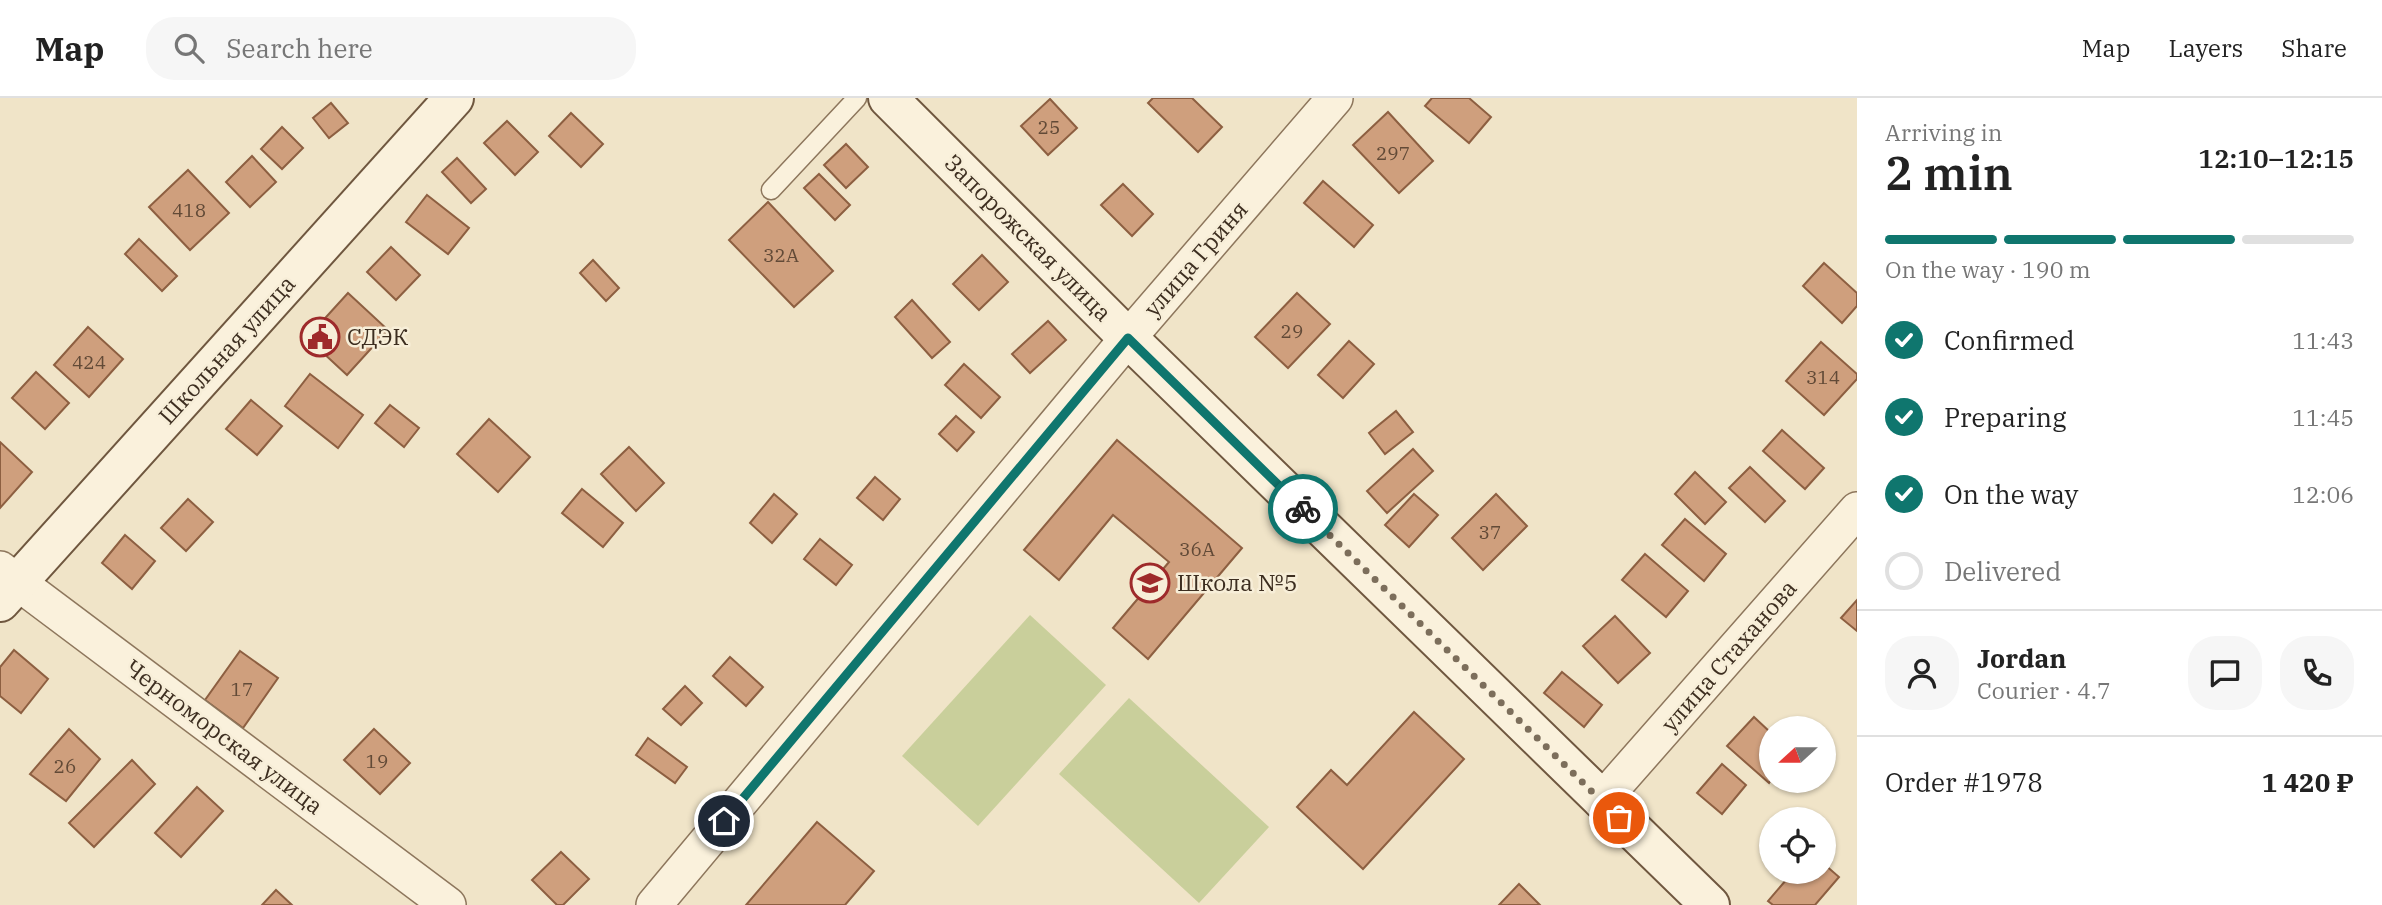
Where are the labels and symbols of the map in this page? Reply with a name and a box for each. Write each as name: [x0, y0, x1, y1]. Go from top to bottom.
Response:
house number: 25: [1038, 115, 1060, 139]
house number: 297: [1376, 141, 1410, 165]
street label: Запорожская улица: [939, 147, 1119, 327]
street label: улица Гриня: [1137, 194, 1254, 322]
house number: 418: [172, 198, 206, 222]
house number: 32А: [763, 243, 799, 267]
street label: Школьная улица: [151, 269, 301, 430]
public building icon: СДЭК: [299, 316, 341, 358]
house number: 29: [1281, 319, 1303, 343]
place label: СДЭК: [347, 321, 409, 351]
house number: 424: [72, 350, 106, 374]
house number: 314: [1806, 365, 1840, 389]
courier: [1268, 474, 1338, 544]
house number: 37: [1479, 520, 1501, 544]
house number: 36А: [1179, 537, 1215, 561]
school or university icon: Школа №5: [1129, 562, 1171, 604]
place label: Школа №5: [1177, 567, 1298, 597]
street label: улица Стаханова: [1654, 573, 1803, 738]
street label: Черноморская улица: [120, 652, 330, 820]
house number: 17: [231, 677, 253, 701]
north arrow: [1759, 716, 1836, 793]
house number: 19: [366, 749, 388, 773]
house number: 26: [54, 754, 76, 778]
pin: [1589, 788, 1649, 848]
pin: [694, 791, 754, 851]

